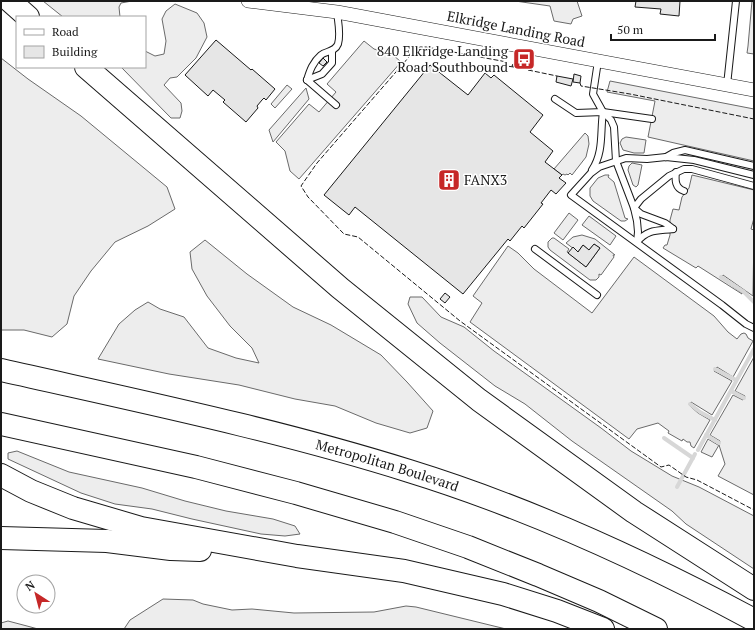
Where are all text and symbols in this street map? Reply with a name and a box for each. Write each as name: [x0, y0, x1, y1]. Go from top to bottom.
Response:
street label: Elkridge Landing Road: [445, 6, 587, 51]
legend: [16, 16, 146, 68]
scale bar: [611, 16, 715, 42]
text: 50 m: [617, 22, 644, 37]
text: Road: [52, 24, 79, 39]
place label: 840 Elkridge Landing Road Southbound: [377, 41, 509, 76]
text: Building: [52, 44, 98, 59]
bus stop icon: 840 Elkridge Landing Road Southbound: [511, 46, 537, 72]
building icon: FANX3: [436, 167, 462, 193]
place label: FANX3: [464, 170, 507, 189]
street label: Metropolitan Boulevard: [314, 434, 462, 496]
north arrow: [16, 574, 56, 614]
text: N: [23, 577, 38, 594]

